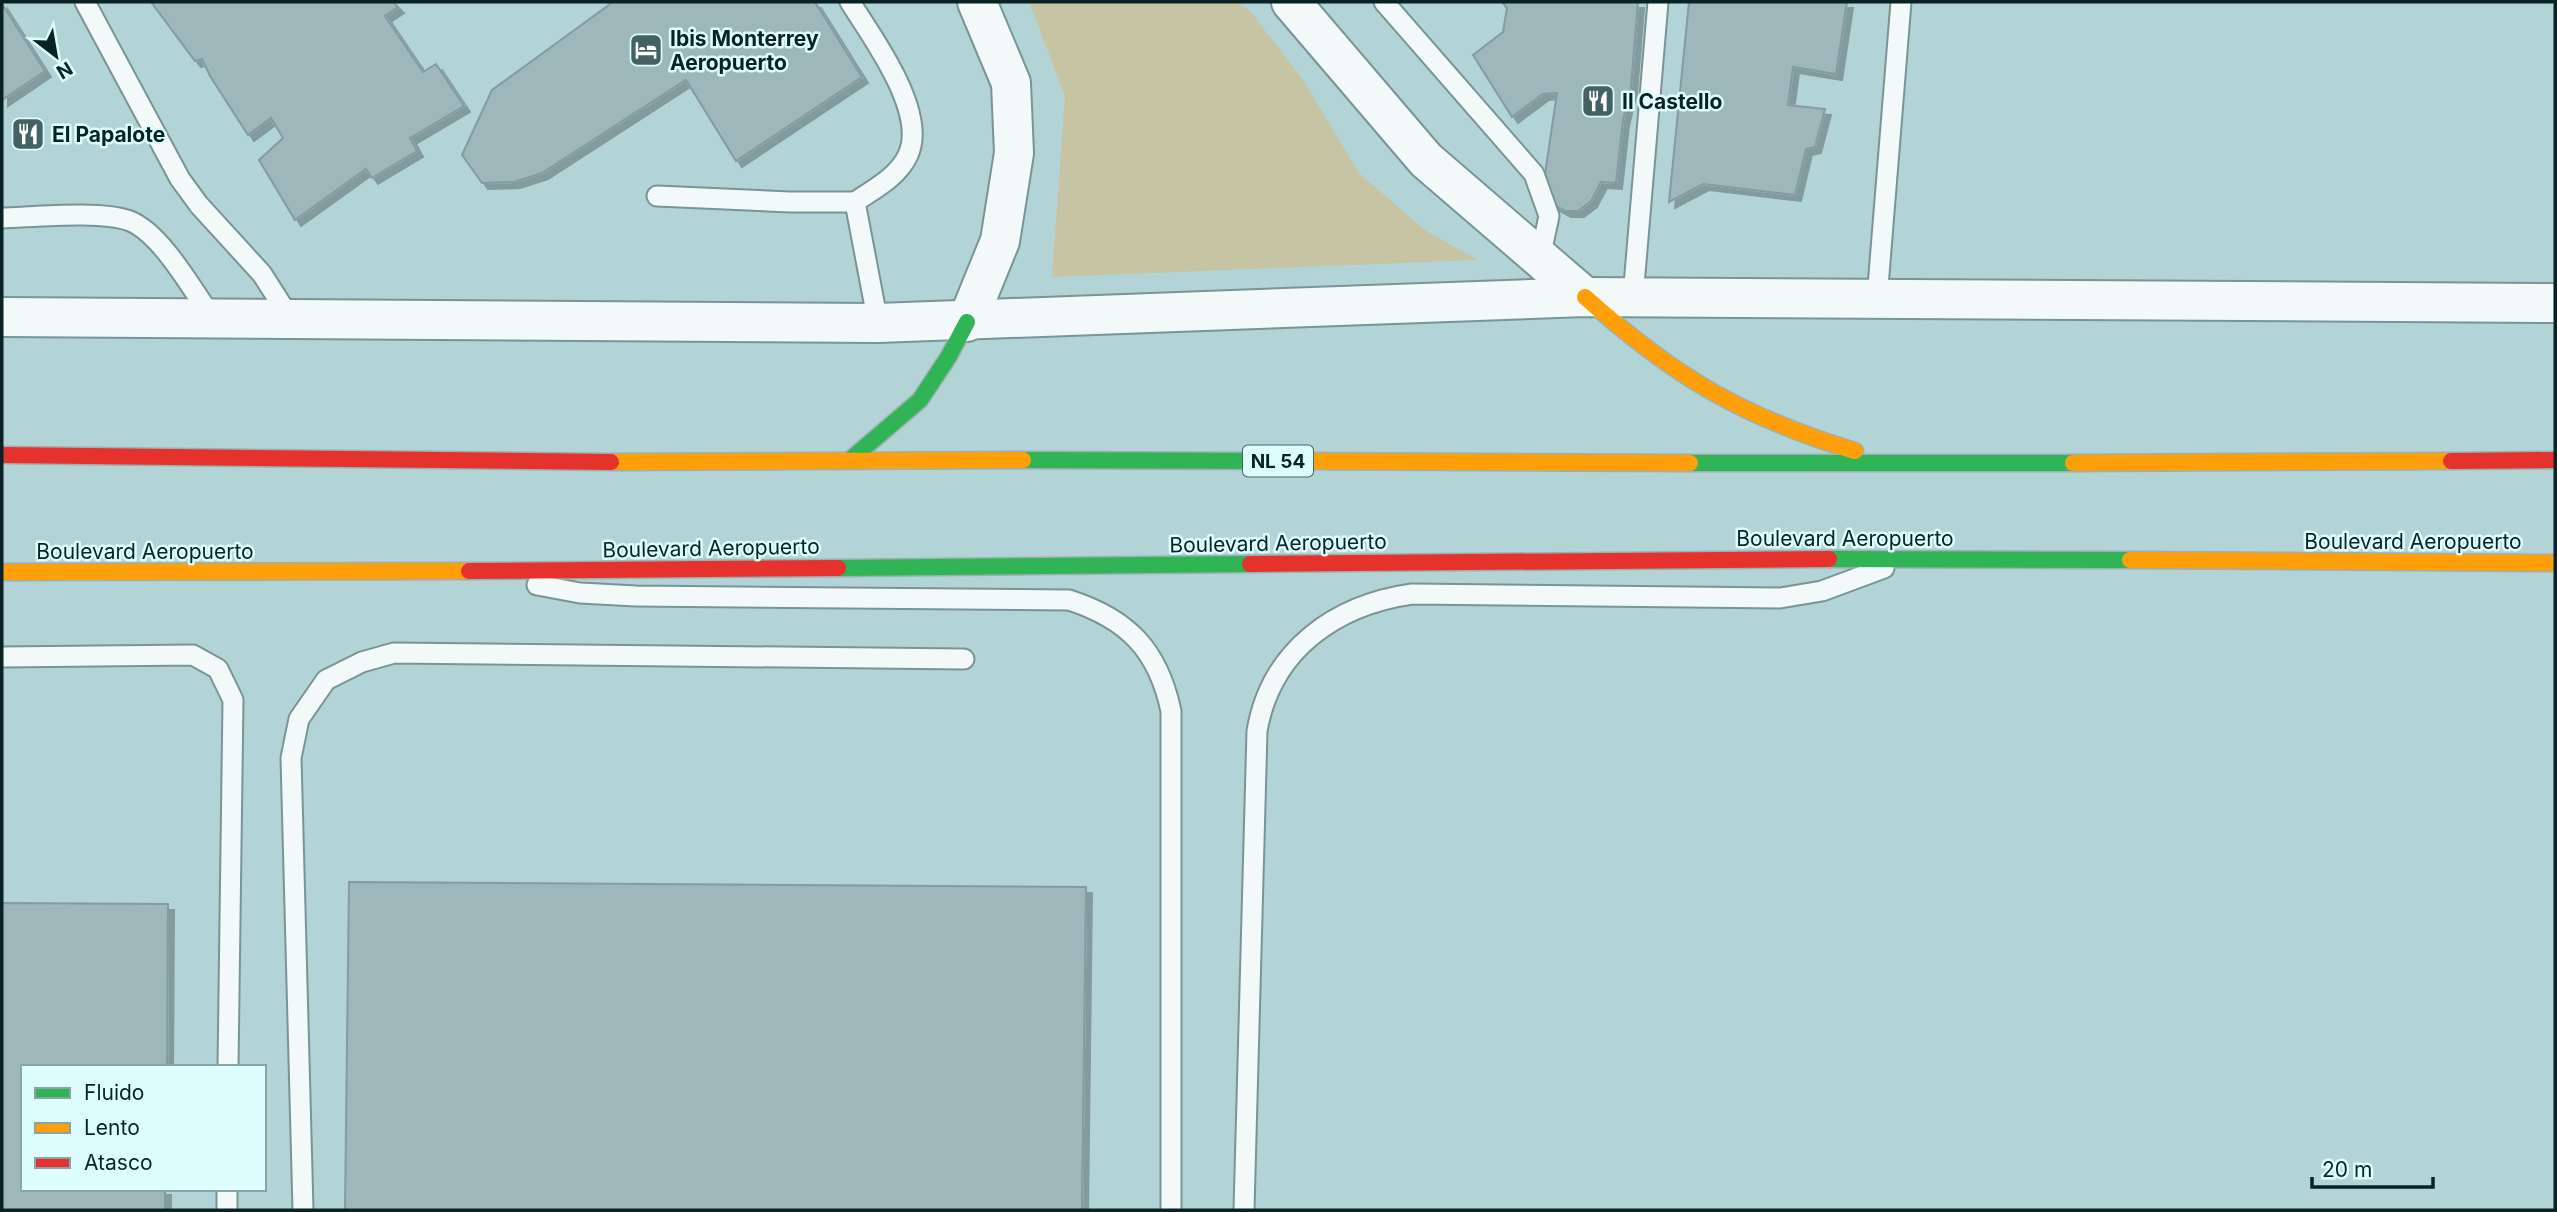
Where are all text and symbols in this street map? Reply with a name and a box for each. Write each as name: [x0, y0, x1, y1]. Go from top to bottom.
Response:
north arrow: [21, 21, 91, 91]
place label: Ibis Monterrey Aeropuerto: [670, 26, 819, 75]
hotel icon: Ibis Monterrey Aeropuerto: [627, 31, 665, 69]
text: N: [52, 57, 77, 84]
restaurant icon: Il Castello: [1579, 82, 1617, 120]
place label: Il Castello: [1622, 89, 1722, 114]
restaurant icon: El Papalote: [9, 115, 47, 153]
place label: El Papalote: [52, 122, 165, 147]
road number: NL 54: [1243, 446, 1313, 476]
street label: Boulevard Aeropuerto: [1736, 526, 1954, 551]
street label: Boulevard Aeropuerto: [1169, 529, 1387, 557]
street label: Boulevard Aeropuerto: [2304, 529, 2522, 554]
street label: Boulevard Aeropuerto: [602, 534, 820, 562]
street label: Boulevard Aeropuerto: [36, 539, 254, 564]
legend: [21, 1065, 266, 1191]
text: Fluido: [84, 1080, 144, 1105]
text: Lento: [84, 1115, 140, 1140]
scale bar: [2312, 1146, 2433, 1190]
text: Atasco: [84, 1150, 153, 1175]
text: 20 m: [2322, 1157, 2372, 1182]

